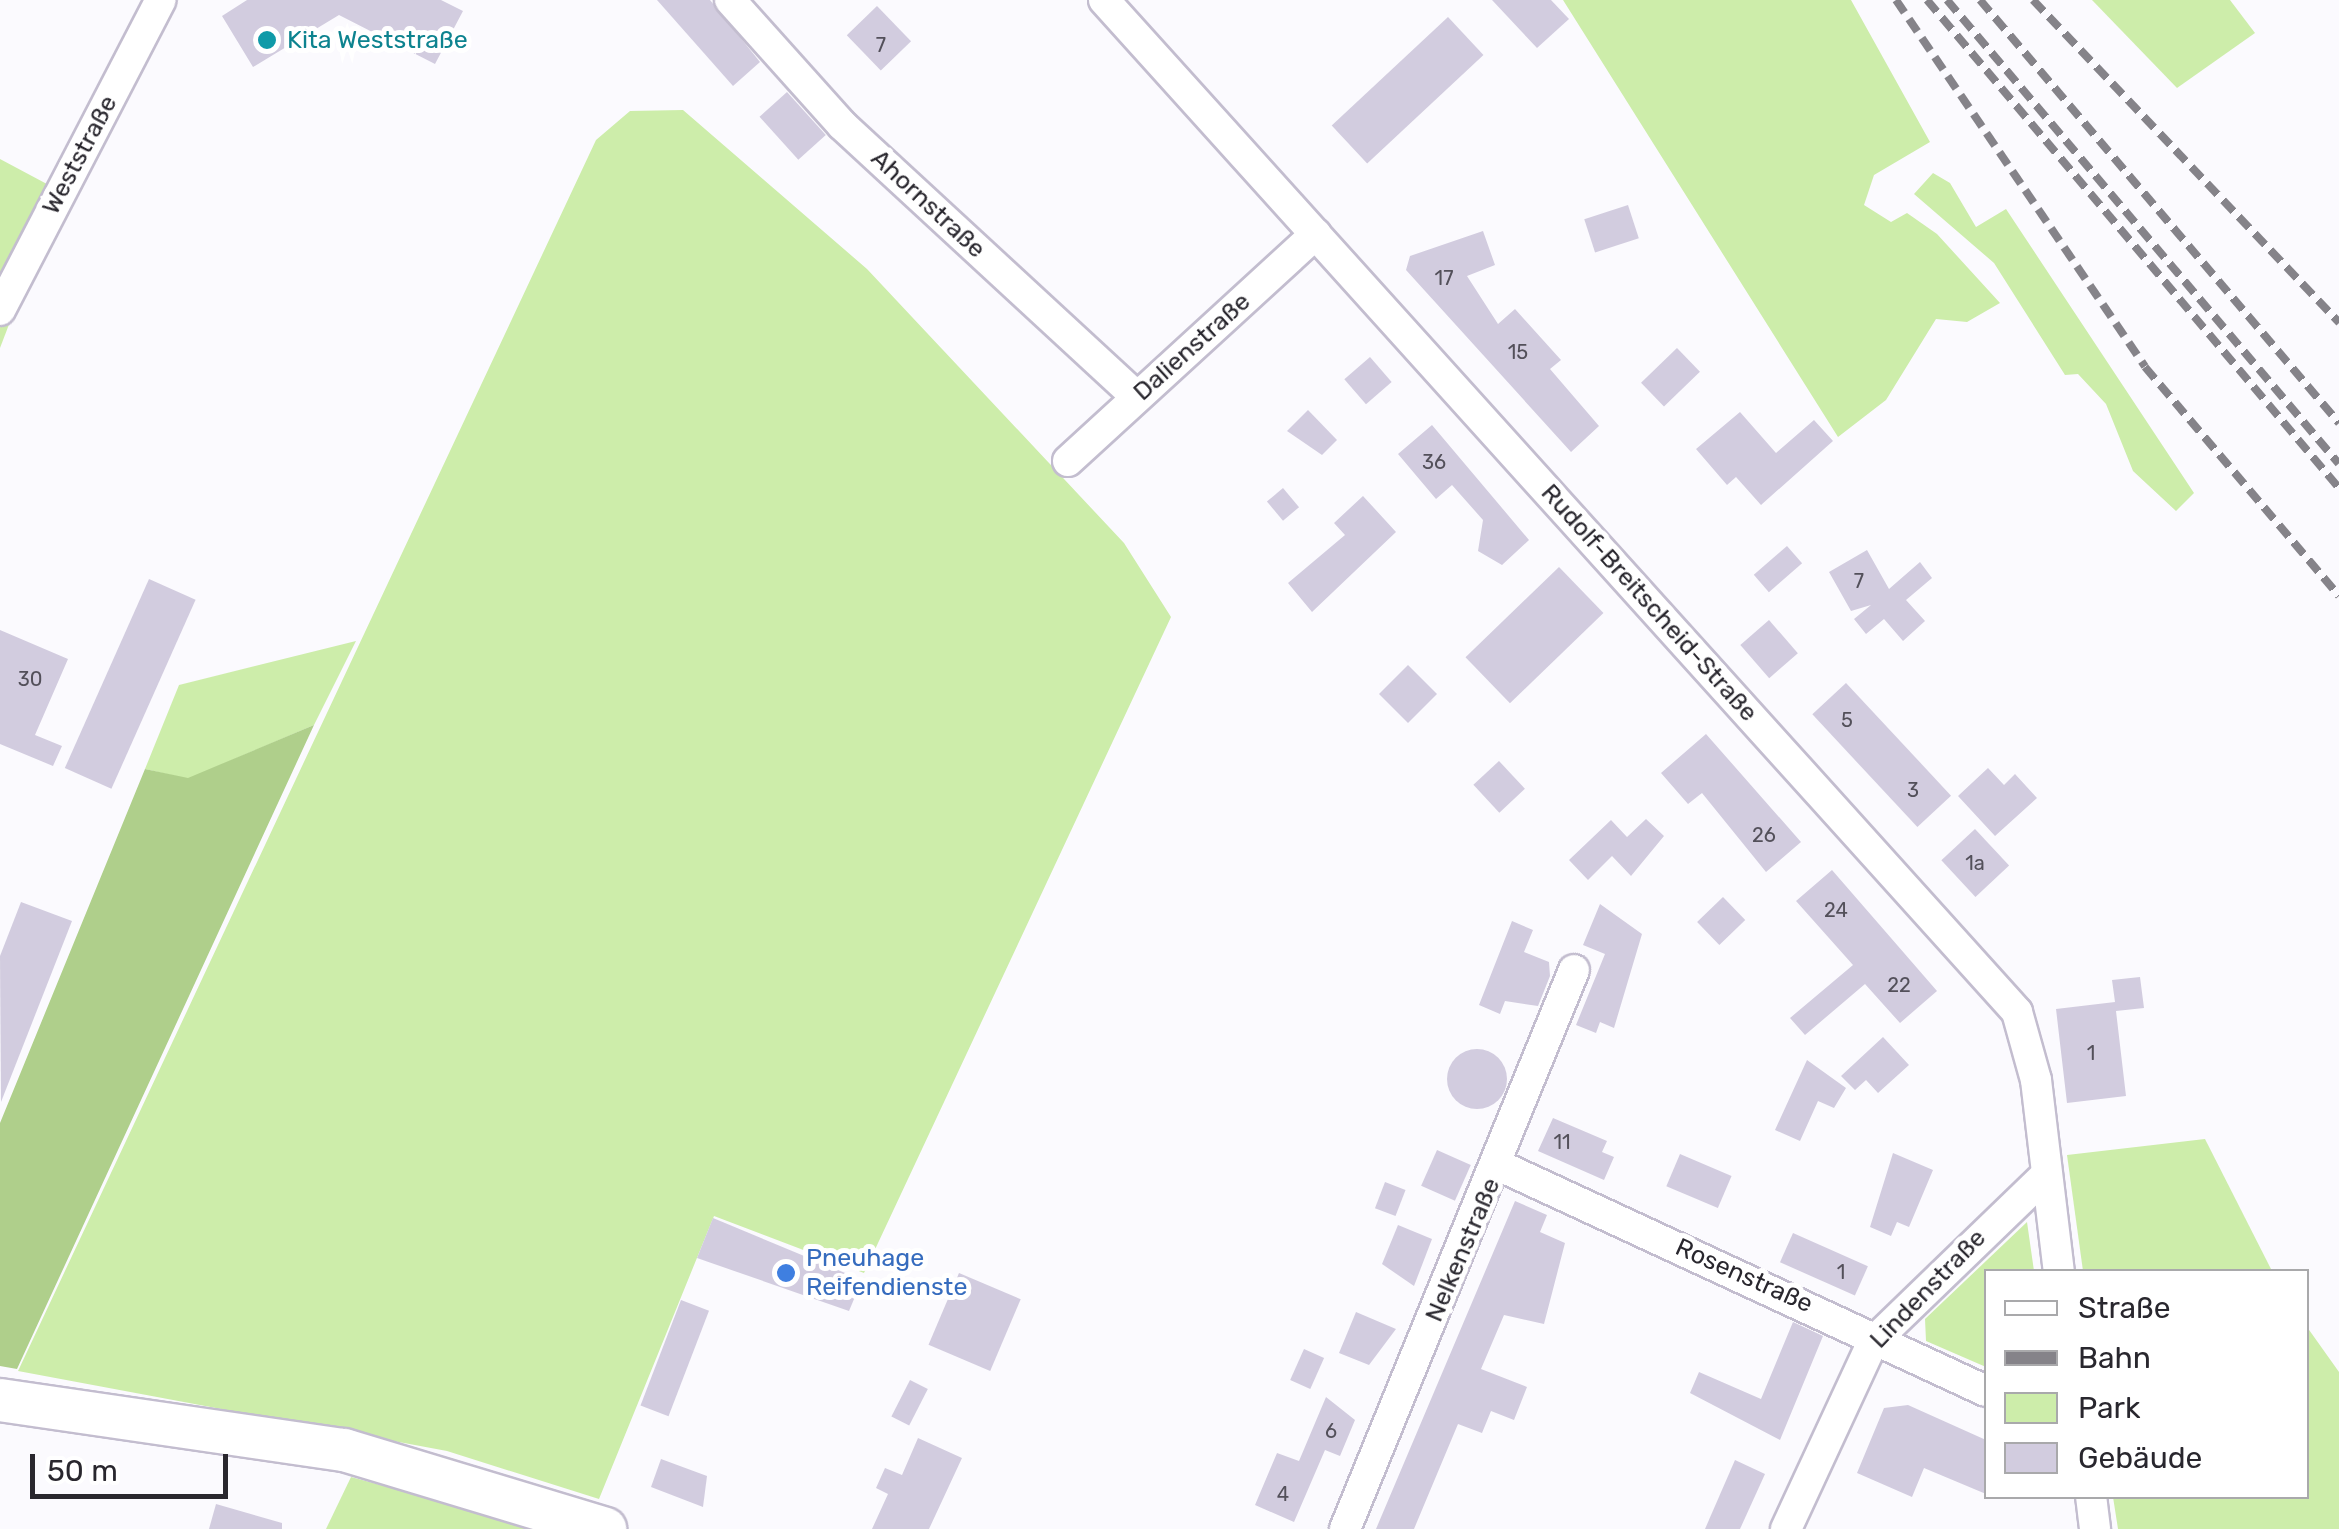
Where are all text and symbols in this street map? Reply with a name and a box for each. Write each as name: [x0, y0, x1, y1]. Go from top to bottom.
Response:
place label: Kita Weststraße: [287, 25, 468, 55]
marker: Kita Weststraße: [256, 29, 278, 51]
house number: 7: [876, 33, 886, 57]
street label: Weststraße: [36, 90, 124, 220]
street label: Ahornstraße: [865, 143, 991, 265]
house number: 17: [1435, 266, 1453, 290]
street label: Dalienstraße: [1127, 287, 1257, 407]
house number: 15: [1508, 340, 1528, 364]
house number: 36: [1422, 450, 1446, 474]
street label: Rudolf-Breitscheid-Straße: [1535, 478, 1763, 728]
house number: 7: [1854, 569, 1864, 593]
house number: 30: [18, 667, 42, 691]
house number: 5: [1841, 708, 1853, 732]
house number: 3: [1907, 778, 1919, 802]
house number: 26: [1752, 823, 1776, 847]
house number: 1a: [1965, 851, 1985, 875]
house number: 24: [1824, 898, 1848, 922]
house number: 22: [1887, 973, 1911, 997]
house number: 1: [2087, 1041, 2095, 1065]
house number: 11: [1553, 1130, 1571, 1154]
street label: Nelkenstraße: [1419, 1174, 1507, 1326]
street label: Lindenstraße: [1864, 1223, 1992, 1355]
street label: Rosenstraße: [1671, 1232, 1817, 1320]
place label: Pneuhage Reifendienste: [806, 1244, 967, 1303]
house number: 1: [1837, 1260, 1845, 1284]
marker: Pneuhage Reifendienste: [775, 1262, 797, 1284]
legend: [1984, 1269, 2309, 1499]
text: Straße: [2078, 1290, 2171, 1326]
text: Bahn: [2078, 1340, 2151, 1376]
text: Park: [2078, 1390, 2140, 1426]
house number: 6: [1325, 1419, 1337, 1443]
scale bar: [35, 1434, 232, 1496]
text: Gebäude: [2078, 1440, 2202, 1476]
text: 50 m: [47, 1453, 118, 1489]
house number: 4: [1277, 1482, 1289, 1506]

